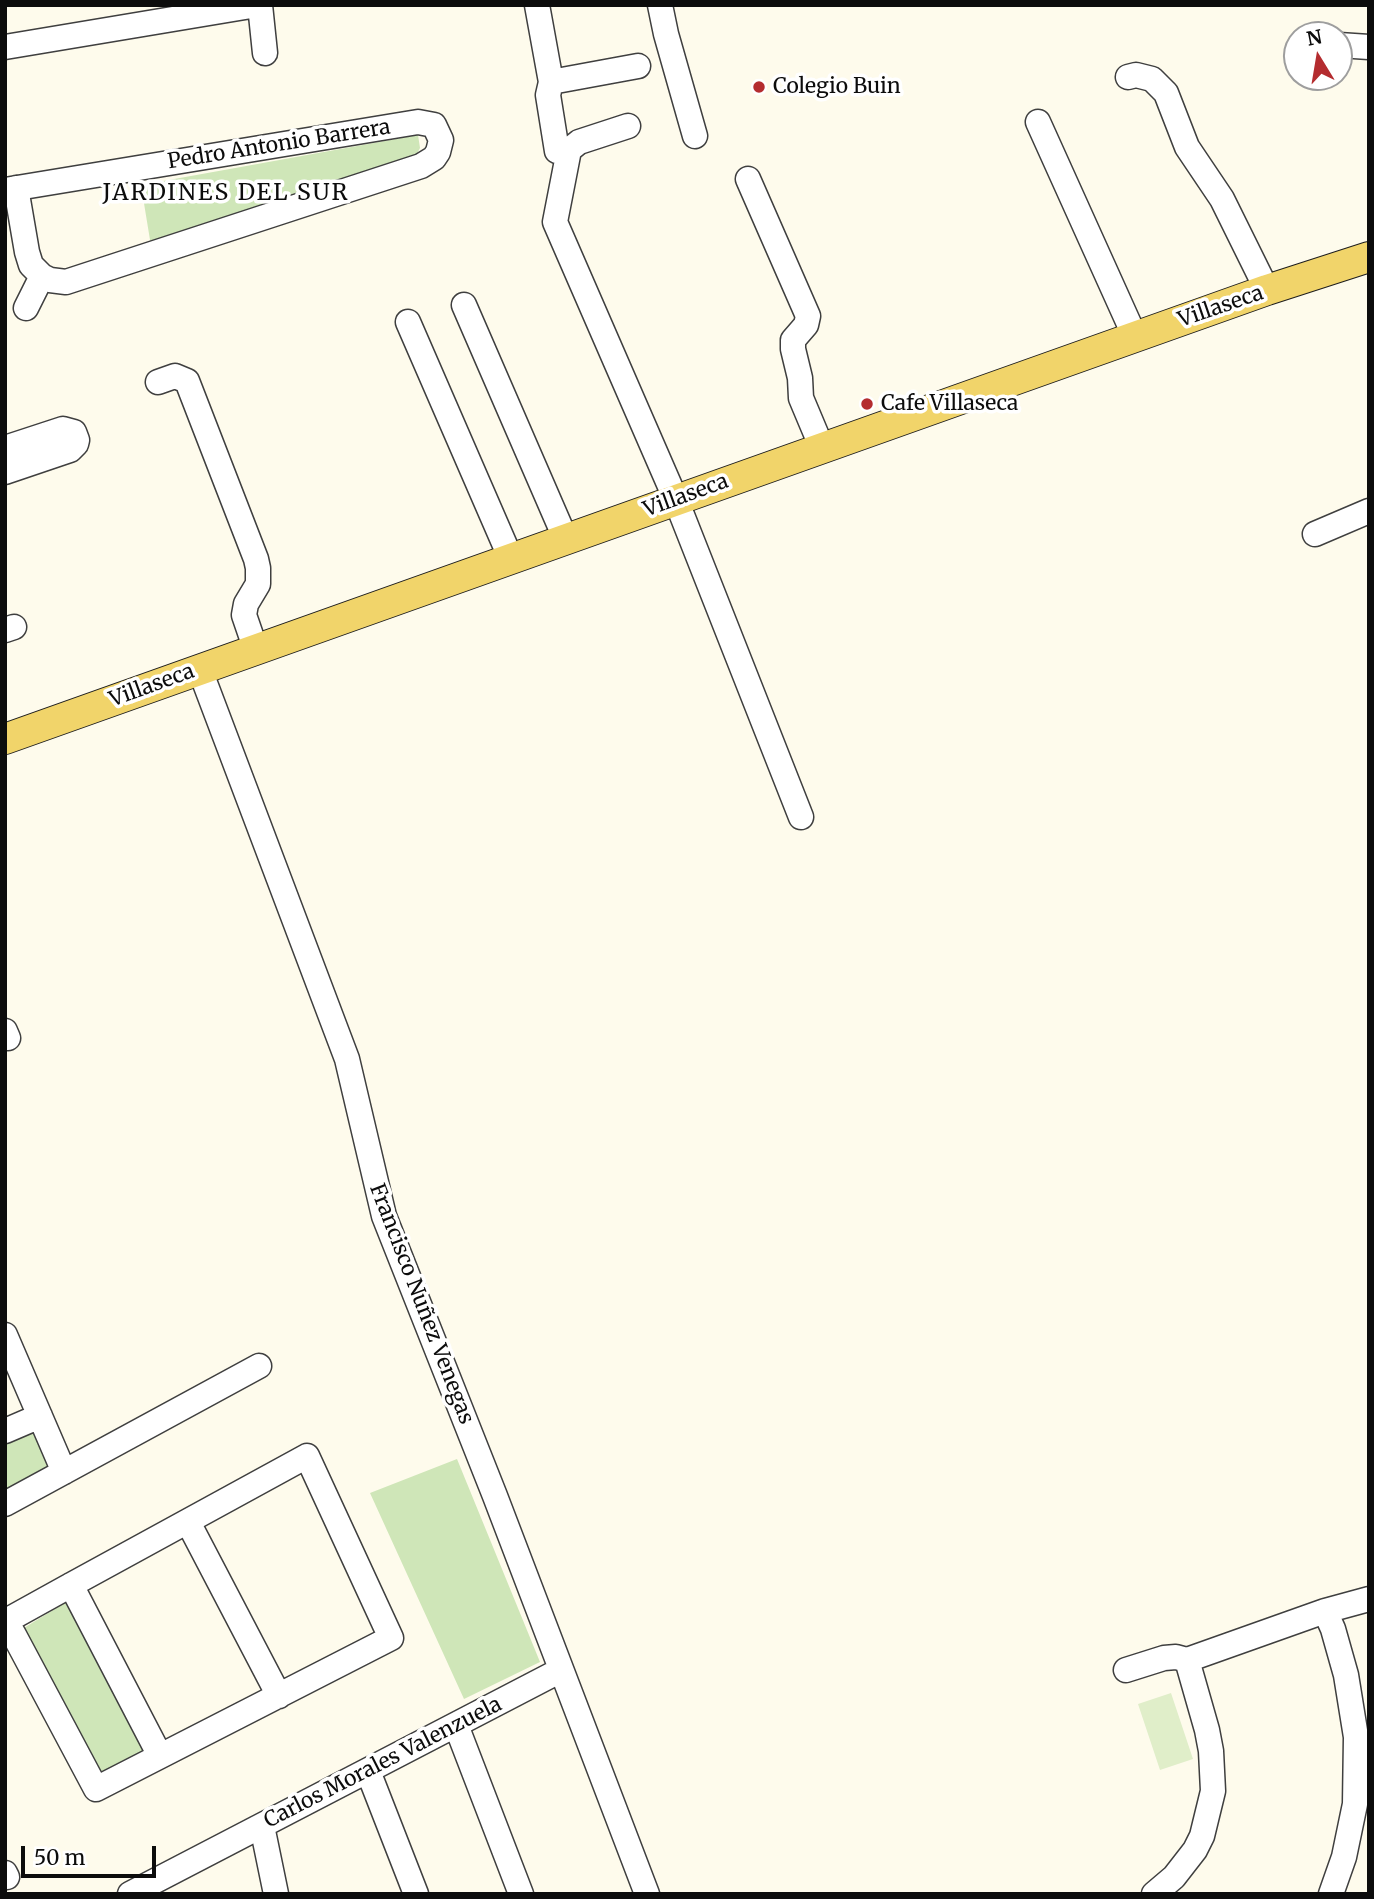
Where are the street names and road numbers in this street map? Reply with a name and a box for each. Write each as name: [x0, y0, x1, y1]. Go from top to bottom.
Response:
street label: Pedro Antonio Barrera: [166, 115, 392, 175]
street label: Villaseca: [1175, 281, 1267, 333]
street label: Villaseca: [640, 469, 732, 523]
street label: Villaseca: [106, 659, 198, 713]
street label: Francisco Nuñez Venegas: [364, 1180, 478, 1428]
street label: Carlos Morales Valenzuela: [260, 1692, 506, 1834]

